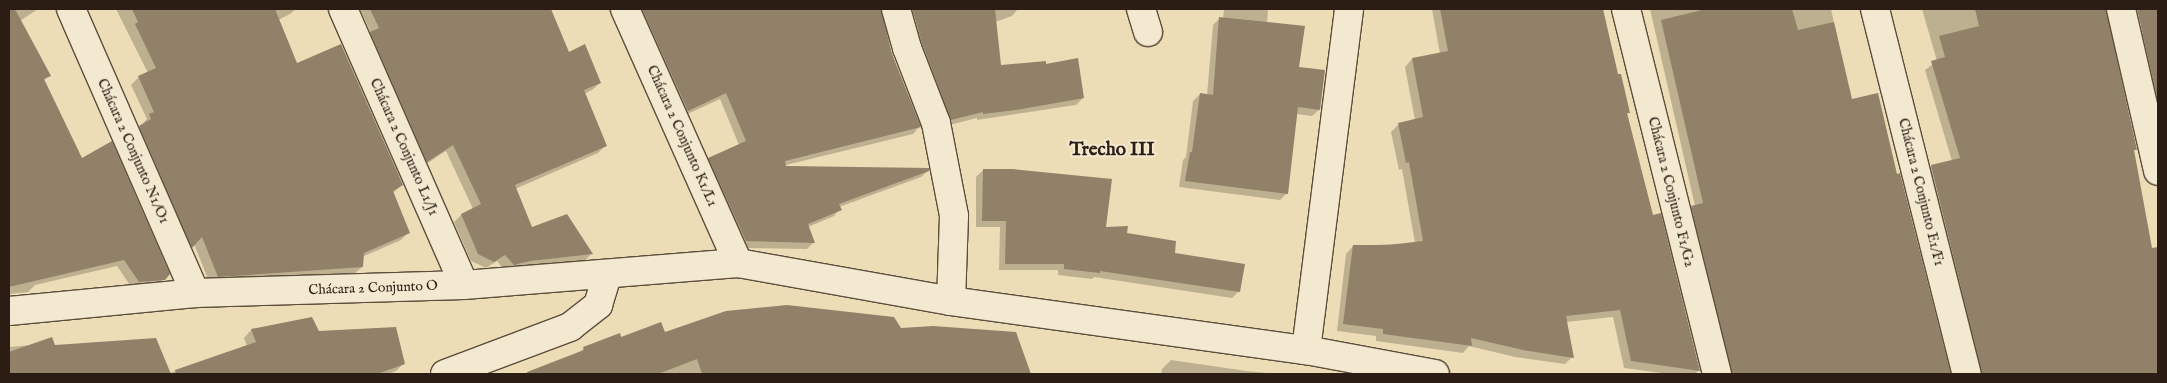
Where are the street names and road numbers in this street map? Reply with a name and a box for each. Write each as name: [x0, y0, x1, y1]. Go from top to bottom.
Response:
street label: Chácara 2 Conjunto K1/L1: [643, 63, 721, 209]
street label: Chácara 2 Conjunto N1/O1: [93, 76, 173, 226]
street label: Chácara 2 Conjunto L1/J1: [366, 76, 442, 218]
street label: Chácara 2 Conjunto F1/G2: [1644, 115, 1698, 269]
street label: Chácara 2 Conjunto E1/F1: [1895, 116, 1947, 268]
street label: Chácara 2 Conjunto O: [308, 277, 438, 299]

